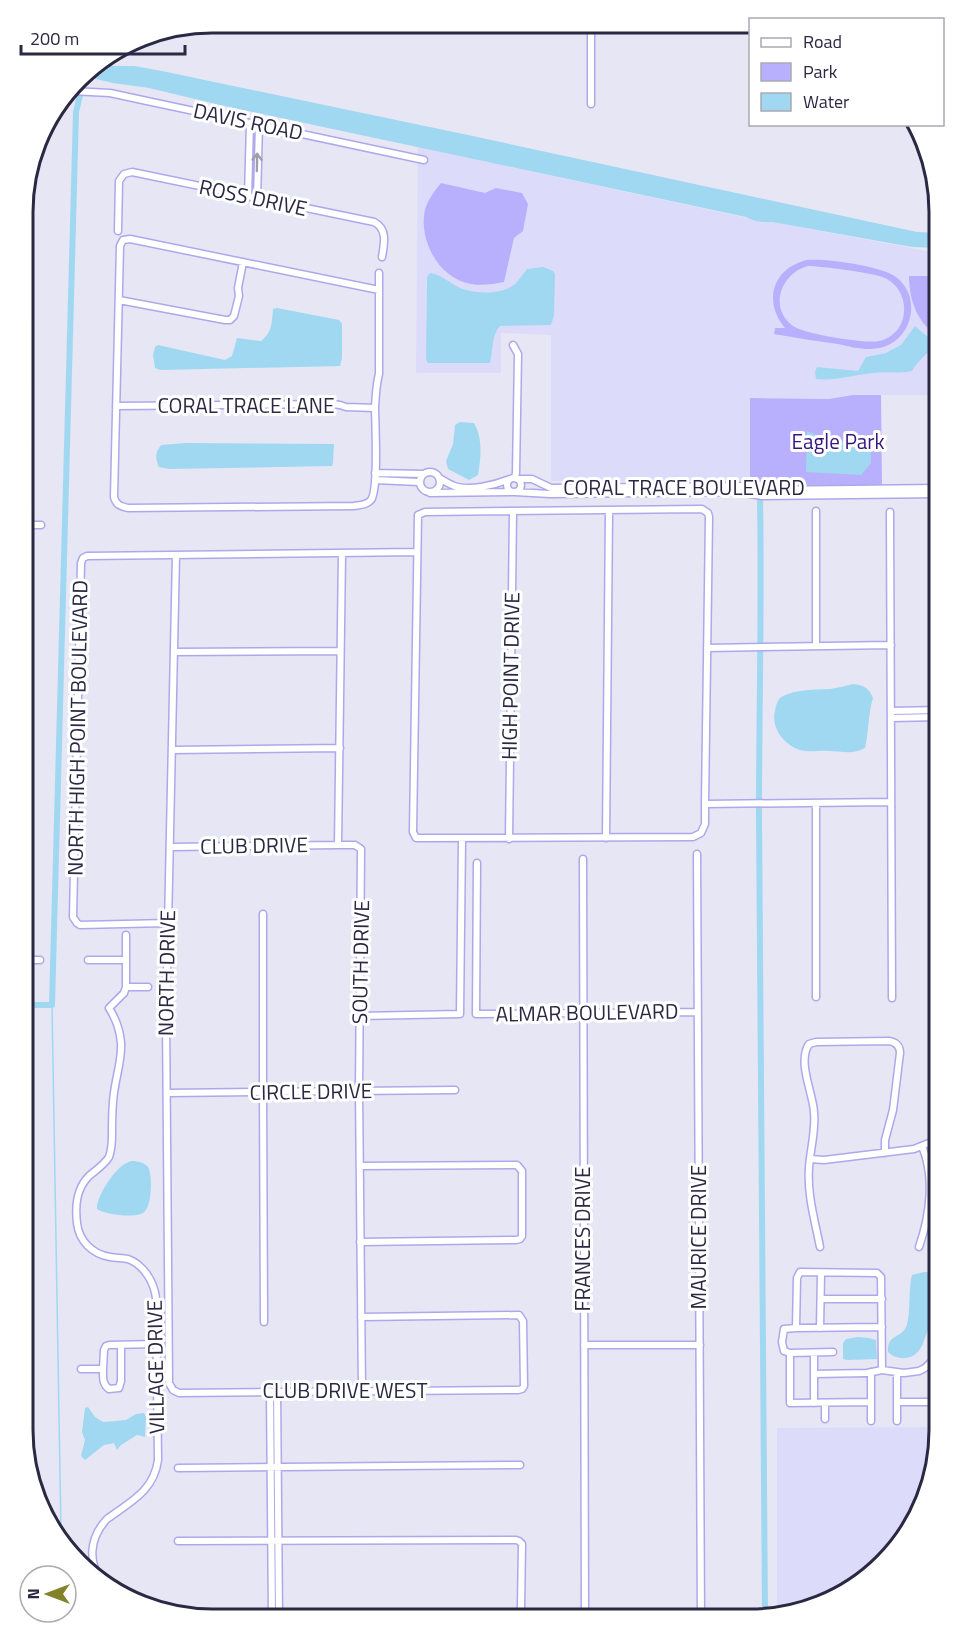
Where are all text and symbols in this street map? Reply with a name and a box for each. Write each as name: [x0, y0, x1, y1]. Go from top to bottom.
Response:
scale bar: [21, 18, 184, 56]
legend: [749, 18, 944, 126]
text: 200 m: [30, 25, 79, 52]
text: Road: [803, 28, 842, 55]
text: Park: [803, 58, 838, 85]
text: Water: [803, 88, 849, 115]
street label: DAVIS ROAD: [191, 94, 306, 148]
one-way arrow: [252, 152, 263, 172]
street label: ROSS DRIVE: [196, 170, 310, 224]
street label: CORAL TRACE LANE: [157, 389, 335, 421]
park label: Eagle Park: [791, 425, 885, 457]
street label: CORAL TRACE BOULEVARD: [563, 471, 805, 503]
street label: NORTH HIGH POINT BOULEVARD: [58, 580, 96, 876]
street label: HIGH POINT DRIVE: [493, 592, 527, 760]
street label: CLUB DRIVE: [200, 828, 308, 862]
street label: SOUTH DRIVE: [343, 900, 377, 1024]
street label: NORTH DRIVE: [149, 910, 183, 1036]
street label: ALMAR BOULEVARD: [495, 994, 679, 1030]
street label: CIRCLE DRIVE: [249, 1074, 373, 1108]
street label: MAURICE DRIVE: [682, 1165, 714, 1309]
street label: FRANCES DRIVE: [566, 1166, 598, 1312]
street label: VILLAGE DRIVE: [138, 1300, 172, 1434]
street label: CLUB DRIVE WEST: [263, 1374, 427, 1406]
north arrow: [18, 1564, 78, 1624]
text: N: [21, 1588, 45, 1600]

